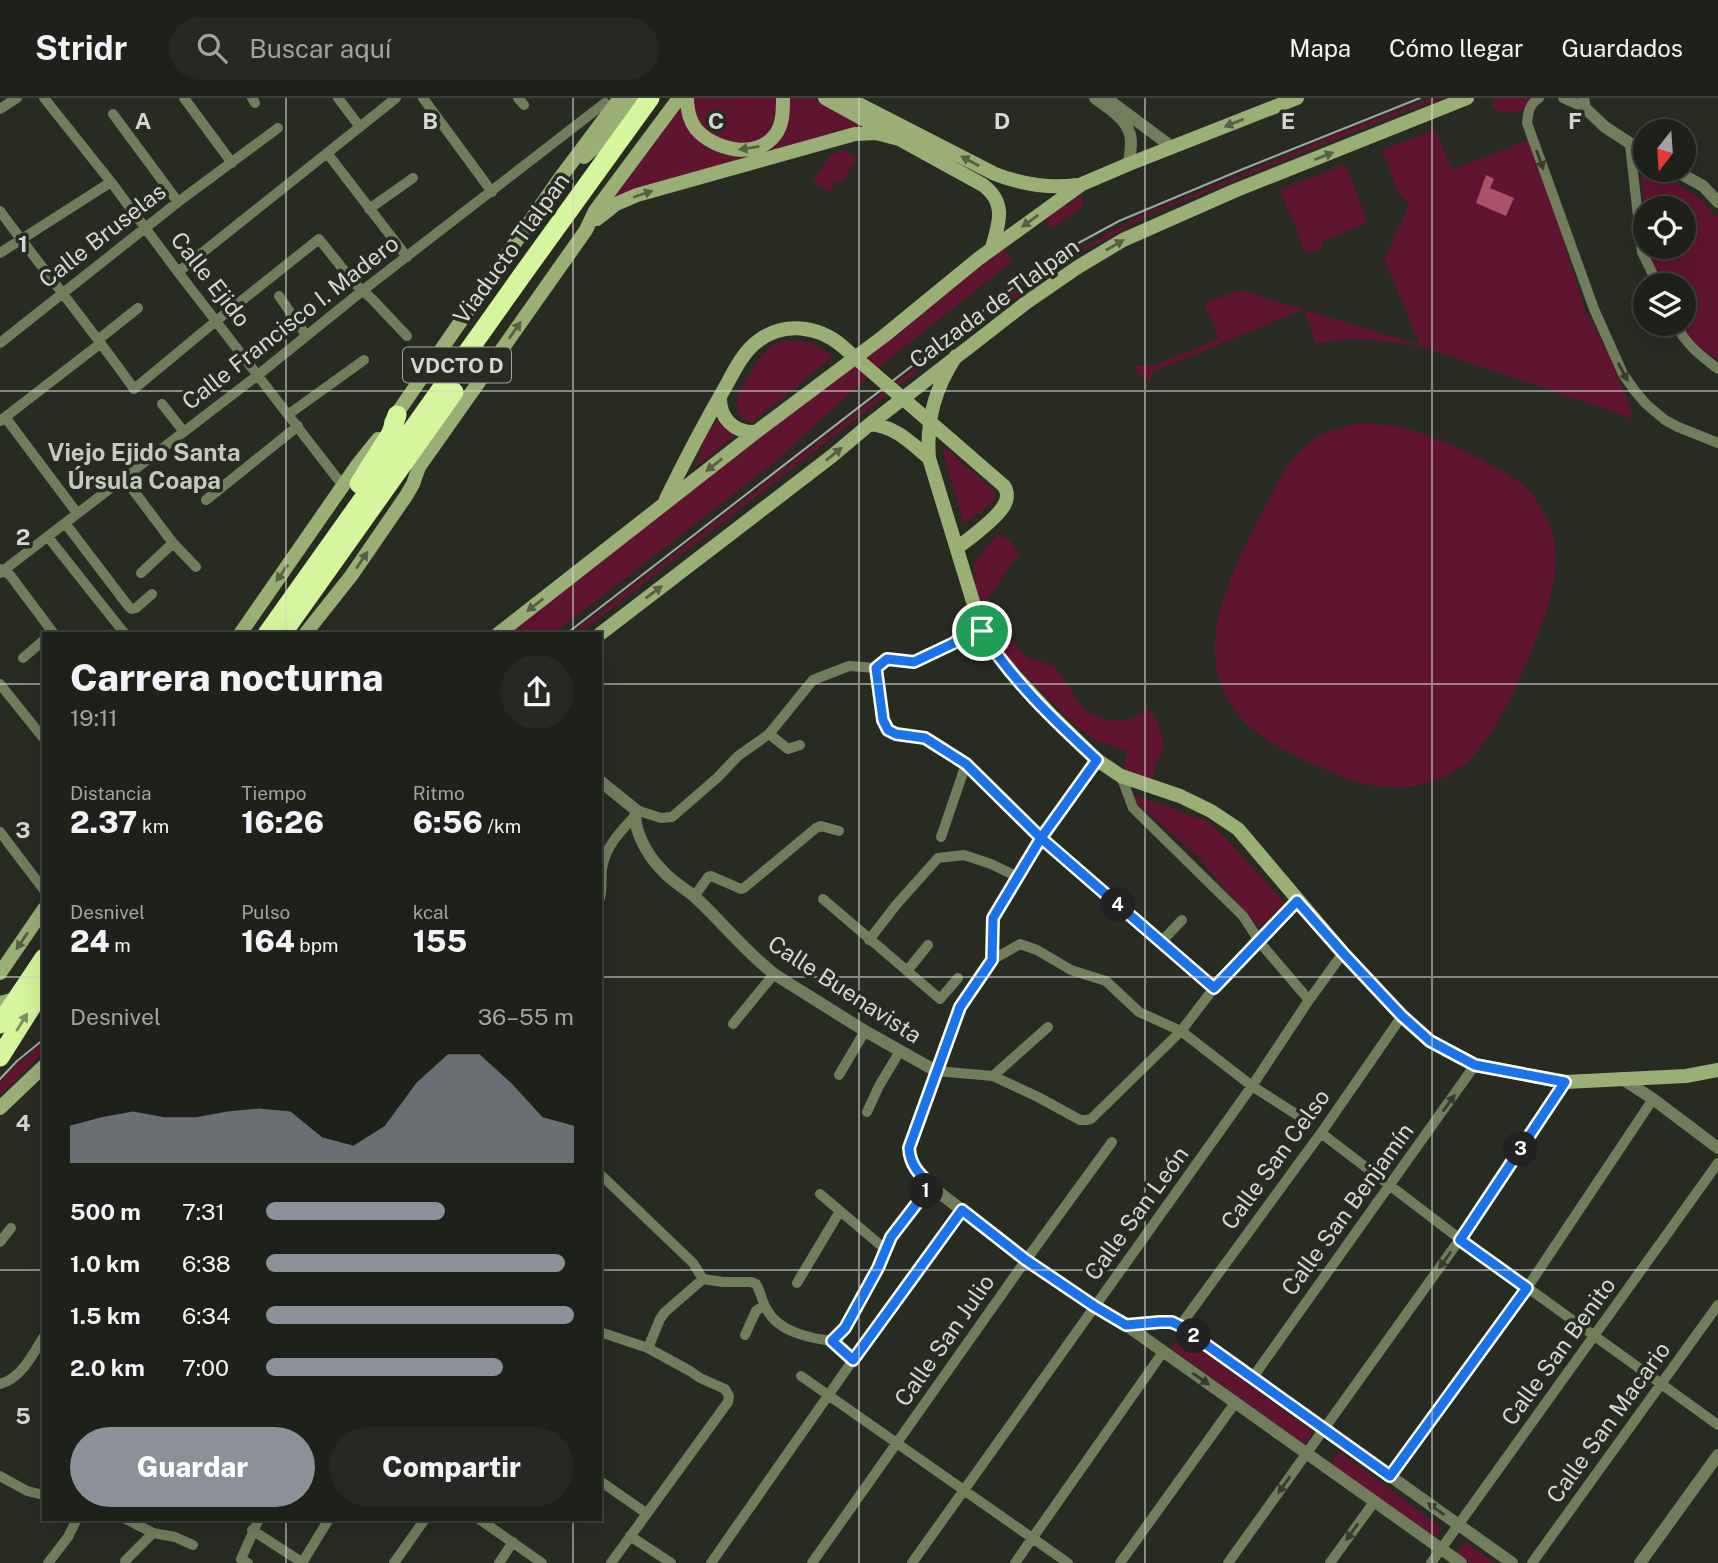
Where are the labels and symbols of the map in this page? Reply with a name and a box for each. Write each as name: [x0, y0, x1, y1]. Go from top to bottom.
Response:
text: A: [135, 107, 152, 134]
text: B: [422, 107, 438, 134]
text: C: [708, 107, 724, 134]
text: D: [994, 107, 1010, 134]
text: E: [1281, 107, 1295, 134]
text: F: [1568, 107, 1582, 134]
one-way arrow: [1223, 118, 1244, 129]
north arrow: [1633, 119, 1696, 182]
one-way arrow: [738, 142, 760, 153]
one-way arrow: [1535, 149, 1546, 170]
one-way arrow: [1314, 150, 1335, 161]
one-way arrow: [960, 155, 979, 167]
street label: Viaducto Tlalpan: [447, 167, 575, 329]
street label: Calle Bruselas: [33, 177, 171, 293]
one-way arrow: [632, 188, 653, 198]
one-way arrow: [1021, 214, 1039, 228]
street label: Calle Ejido: [166, 226, 256, 332]
street label: Calle Francisco I. Madero: [176, 229, 404, 415]
text: 1: [18, 230, 28, 257]
street label: Calzada de Tlalpan: [904, 232, 1084, 374]
one-way arrow: [1105, 239, 1125, 251]
one-way arrow: [508, 321, 522, 339]
road number: VDCTO D: [403, 348, 511, 382]
one-way arrow: [1616, 362, 1628, 382]
district label: Viejo Ejido Santa Úrsula Coapa: [48, 438, 240, 494]
one-way arrow: [825, 446, 843, 461]
one-way arrow: [705, 457, 723, 471]
text: 2: [16, 523, 30, 550]
one-way arrow: [355, 551, 369, 569]
one-way arrow: [275, 564, 289, 582]
one-way arrow: [645, 586, 663, 600]
one-way arrow: [526, 597, 544, 612]
pin: [952, 601, 1012, 661]
text: 3: [15, 816, 31, 843]
pin: 4: [1100, 888, 1136, 922]
street label: Calle Buenavista: [763, 929, 927, 1049]
one-way arrow: [15, 932, 29, 950]
one-way arrow: [15, 1012, 28, 1031]
street label: Calle San Celso: [1215, 1084, 1335, 1234]
one-way arrow: [1442, 1093, 1456, 1112]
text: 4: [15, 1109, 31, 1136]
street label: Calle San Benjamín: [1275, 1118, 1419, 1300]
pin: 3: [1504, 1132, 1538, 1166]
street label: Calle San León: [1078, 1141, 1194, 1285]
pin: 1: [908, 1174, 944, 1208]
one-way arrow: [1438, 1251, 1452, 1269]
street label: Calle San Julio: [889, 1269, 999, 1411]
street label: Calle San Benito: [1495, 1272, 1621, 1430]
pin: 2: [1176, 1318, 1212, 1354]
street label: Calle San Macario: [1540, 1336, 1676, 1508]
one-way arrow: [1192, 1372, 1210, 1386]
text: 5: [15, 1402, 31, 1429]
one-way arrow: [1277, 1476, 1291, 1494]
one-way arrow: [1427, 1502, 1445, 1516]
one-way arrow: [1345, 1523, 1359, 1541]

